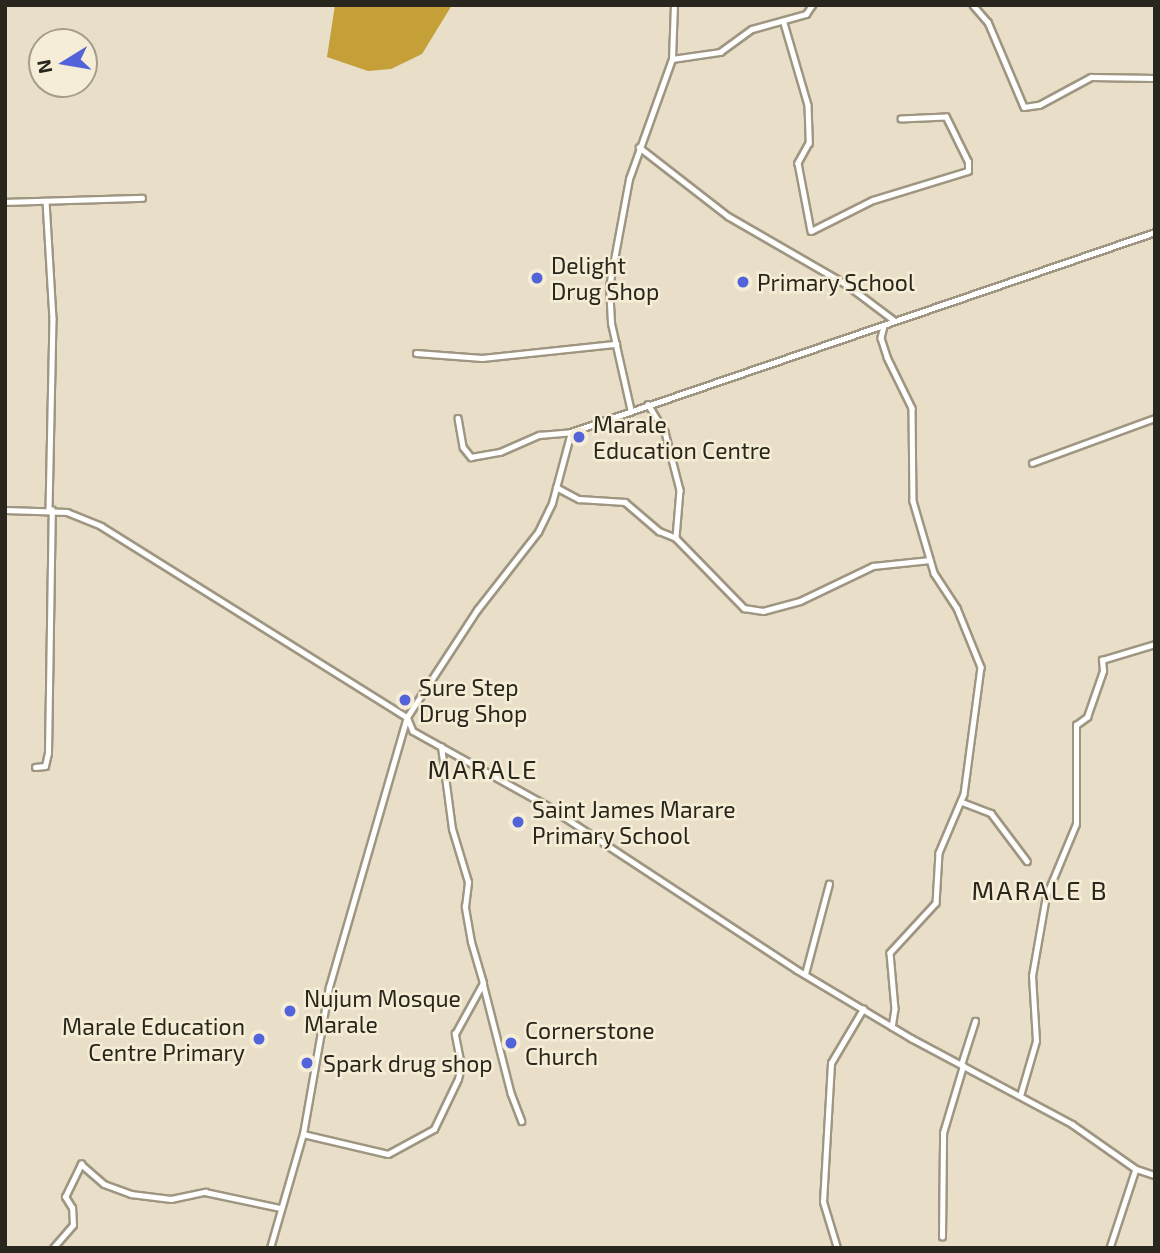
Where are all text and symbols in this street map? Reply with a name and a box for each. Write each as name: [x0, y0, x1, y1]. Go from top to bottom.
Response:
north arrow: [28, 28, 98, 98]
text: N: [31, 58, 56, 76]
place label: Delight Drug Shop: [551, 251, 659, 305]
place label: Primary School: [757, 268, 915, 296]
marker: Delight Drug Shop: [529, 270, 545, 286]
marker: Primary School: [735, 274, 751, 290]
place label: Marale Education Centre: [593, 410, 771, 464]
marker: Marale Education Centre: [571, 429, 587, 445]
place label: Sure Step Drug Shop: [419, 673, 527, 727]
marker: Sure Step Drug Shop: [397, 692, 413, 708]
district label: MARALE: [428, 753, 538, 785]
place label: Saint James Marare Primary School: [532, 795, 736, 849]
marker: Saint James Marare Primary School: [510, 814, 526, 830]
district label: MARALE B: [972, 874, 1108, 906]
place label: Nujum Mosque Marale: [304, 984, 461, 1038]
marker: Nujum Mosque Marale: [282, 1003, 298, 1019]
place label: Marale Education Centre Primary: [62, 1012, 245, 1066]
place label: Cornerstone Church: [525, 1016, 655, 1070]
marker: Marale Education Centre Primary: [251, 1031, 267, 1047]
marker: Cornerstone Church: [503, 1035, 519, 1051]
place label: Spark drug shop: [323, 1049, 493, 1077]
marker: Spark drug shop: [297, 1053, 317, 1073]

